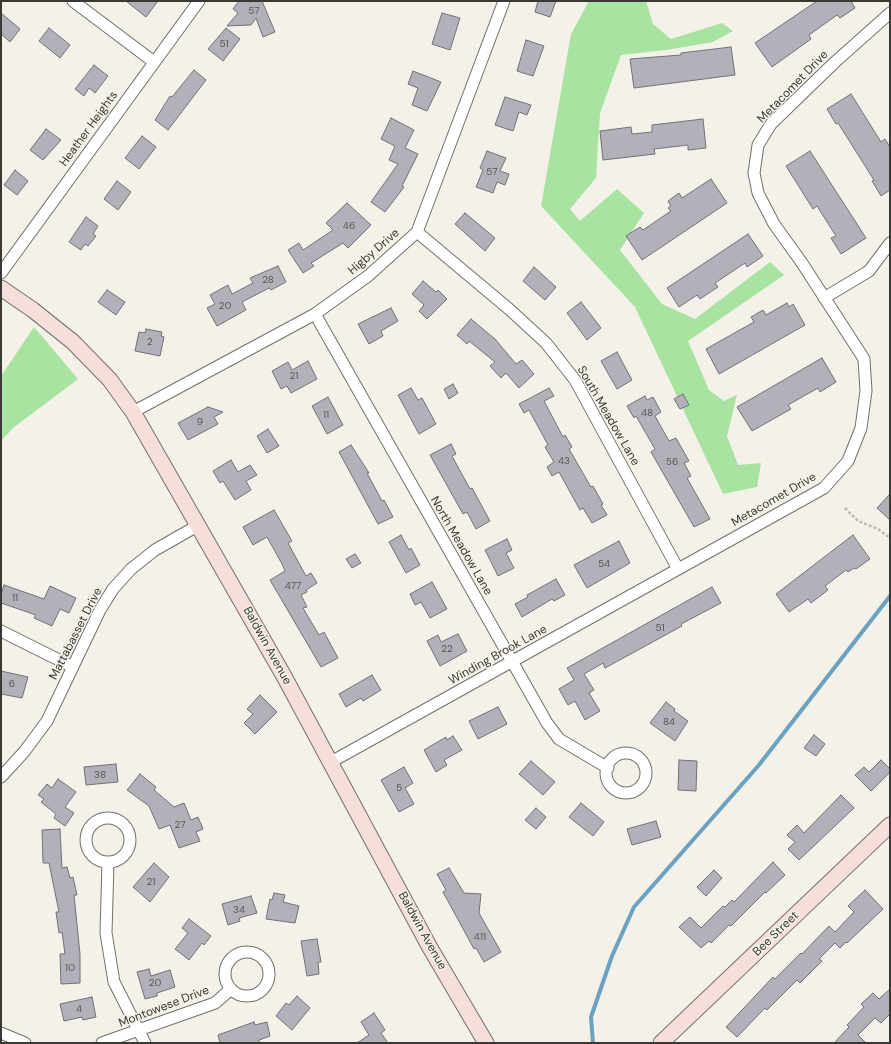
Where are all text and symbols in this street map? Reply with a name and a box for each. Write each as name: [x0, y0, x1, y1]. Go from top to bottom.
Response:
house number: 57: [248, 5, 260, 17]
house number: 51: [219, 38, 229, 50]
street label: Metacomet Drive: [755, 48, 831, 126]
street label: Heather Heights: [57, 89, 121, 169]
house number: 57: [486, 166, 498, 178]
house number: 46: [343, 220, 355, 232]
street label: Higby Drive: [345, 226, 403, 278]
house number: 28: [262, 274, 274, 286]
house number: 20: [219, 300, 231, 312]
house number: 2: [147, 336, 153, 348]
street label: South Meadow Lane: [574, 364, 642, 468]
house number: 21: [290, 370, 298, 382]
house number: 48: [641, 407, 653, 419]
house number: 11: [323, 409, 329, 421]
house number: 9: [197, 416, 203, 428]
house number: 43: [558, 455, 570, 467]
house number: 56: [666, 456, 678, 468]
street label: Metacomet Drive: [729, 470, 819, 530]
street label: North Meadow Lane: [427, 494, 495, 598]
house number: 54: [598, 558, 610, 570]
house number: 477: [285, 580, 301, 592]
street label: Mattabasset Drive: [47, 586, 105, 682]
house number: 11: [12, 592, 18, 604]
street label: Baldwin Avenue: [240, 605, 294, 687]
street label: Winding Brook Lane: [446, 622, 550, 688]
house number: 51: [655, 622, 665, 634]
house number: 22: [441, 643, 453, 655]
house number: 6: [9, 678, 15, 690]
house number: 84: [663, 716, 675, 728]
house number: 38: [94, 769, 106, 781]
house number: 5: [396, 782, 402, 794]
house number: 27: [175, 819, 185, 831]
house number: 21: [147, 876, 155, 888]
street label: Baldwin Avenue: [395, 890, 449, 972]
house number: 34: [233, 904, 245, 916]
street label: Bee Street: [750, 909, 802, 959]
house number: 411: [474, 931, 486, 943]
house number: 10: [65, 962, 75, 974]
house number: 20: [149, 977, 161, 989]
street label: Montowese Drive: [117, 983, 211, 1031]
house number: 4: [76, 1003, 82, 1015]

